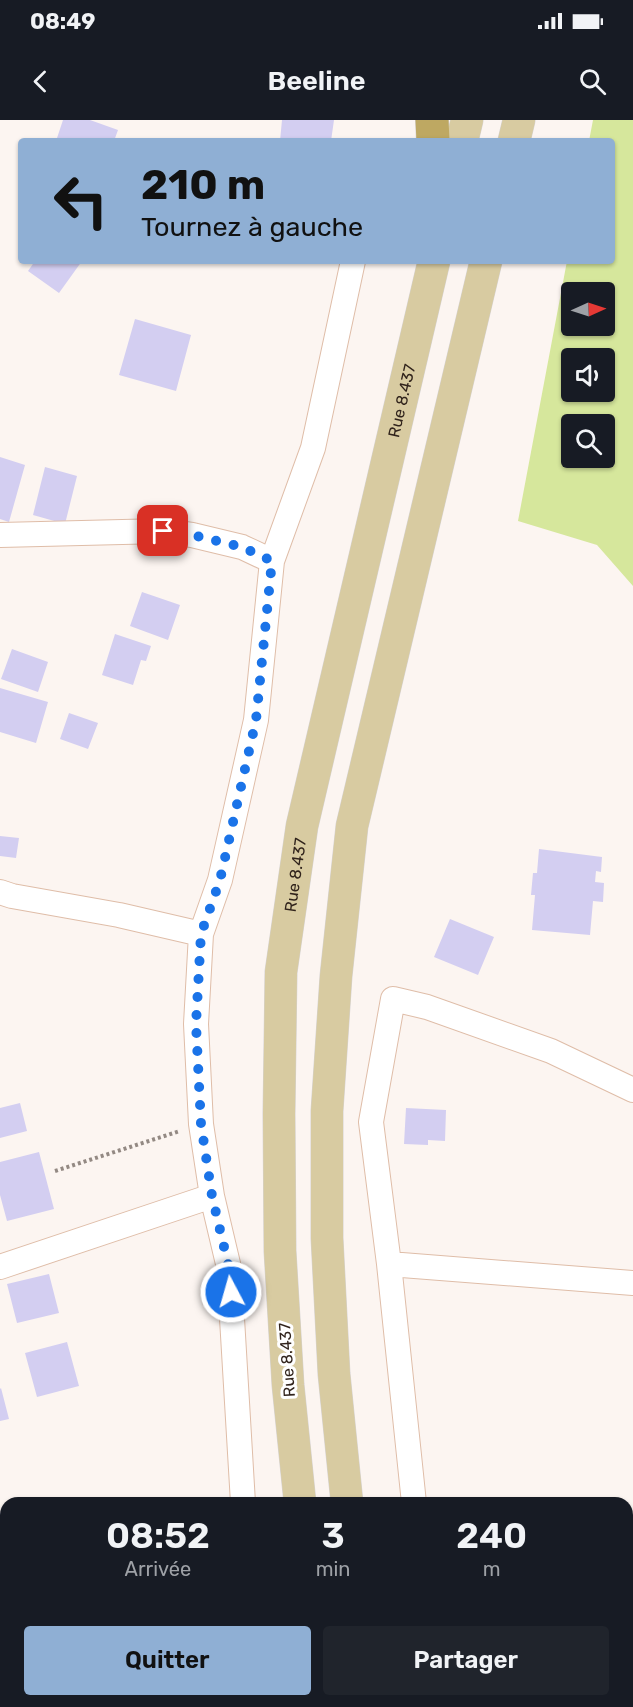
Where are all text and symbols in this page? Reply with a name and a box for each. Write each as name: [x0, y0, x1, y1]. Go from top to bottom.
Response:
text: 08:49: [30, 8, 95, 35]
icon: back: [24, 65, 57, 98]
text: Beeline: [267, 65, 366, 97]
icon: search: [576, 65, 609, 98]
text: 210 m: [141, 160, 265, 210]
icon: left: [42, 162, 120, 240]
text: Tournez à gauche: [141, 211, 363, 243]
north arrow: [561, 282, 615, 336]
map controls: [561, 282, 615, 468]
button: sound: [561, 348, 615, 402]
street label: Rue 8.437: [384, 362, 419, 439]
button: search: [561, 414, 615, 468]
pin: [137, 505, 188, 556]
icon: arrive: [146, 514, 179, 547]
street label: Rue 8.437: [280, 837, 310, 913]
position arrow: [199, 1260, 263, 1324]
street label: Rue 8.437: [275, 1322, 299, 1398]
text: 08:52: [106, 1514, 210, 1557]
text: 3: [321, 1514, 345, 1557]
text: 240: [456, 1514, 527, 1557]
text: Arrivée: [125, 1557, 191, 1581]
text: min: [316, 1557, 350, 1581]
text: m: [483, 1557, 501, 1581]
button: Quitter: [24, 1626, 311, 1695]
button: Partager: [323, 1626, 609, 1695]

